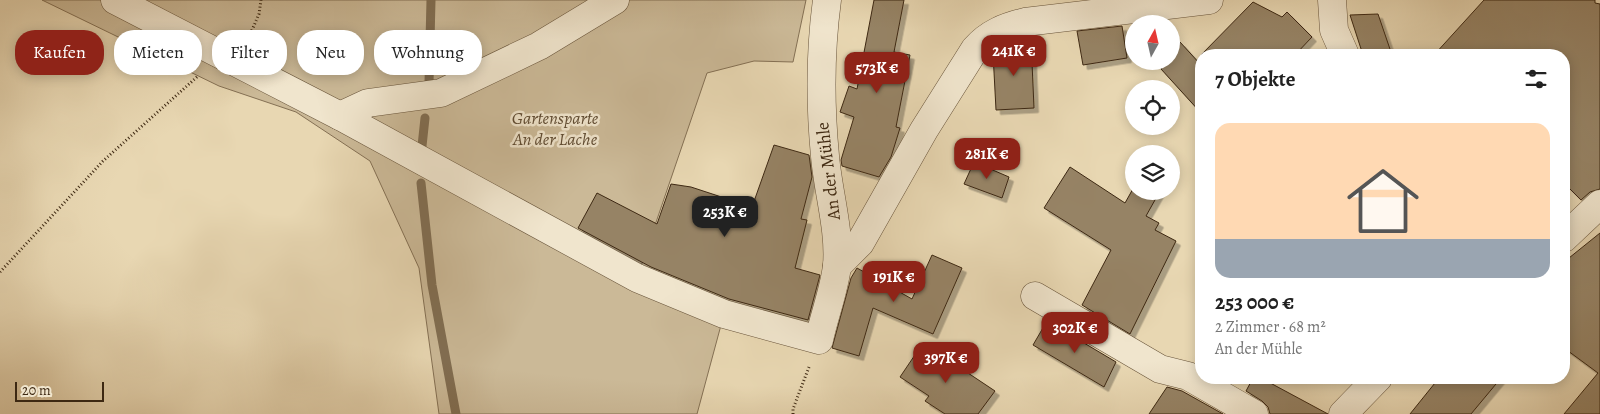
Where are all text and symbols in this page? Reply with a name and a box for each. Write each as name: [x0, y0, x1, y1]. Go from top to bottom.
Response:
north arrow: [1125, 15, 1180, 70]
map controls: [1125, 15, 1180, 200]
chip: Kaufen: [15, 30, 104, 75]
chip: Mieten: [114, 30, 202, 75]
chip: Filter: [212, 30, 287, 75]
chip: Neu: [297, 30, 364, 75]
chip: Wohnung: [374, 30, 482, 75]
pin: 241K €: [973, 34, 1055, 77]
text: 241K €: [992, 40, 1036, 62]
pin: 573K €: [836, 52, 918, 94]
text: 573K €: [855, 57, 899, 79]
text: 7 Objekte: [1215, 65, 1295, 93]
icon: filters: [1522, 65, 1550, 93]
button: locate: [1125, 80, 1180, 135]
park label: Gartensparte An der Lache: [512, 106, 599, 151]
street label: An der Mühle: [810, 121, 846, 222]
pin: 281K €: [946, 138, 1028, 180]
text: 281K €: [965, 143, 1009, 165]
button: layers: [1125, 145, 1180, 200]
icon: home: [1338, 156, 1428, 246]
pin: 253K €: [684, 196, 766, 238]
text: 253K €: [703, 201, 747, 223]
pin: 191K €: [853, 260, 935, 303]
text: 191K €: [873, 266, 915, 288]
text: 253 000 €: [1215, 288, 1294, 316]
pin: 302K €: [1034, 312, 1116, 354]
text: 2 Zimmer · 68 m²: [1215, 316, 1326, 338]
text: 302K €: [1052, 317, 1098, 339]
text: An der Mühle: [1215, 338, 1303, 360]
pin: 397K €: [905, 342, 987, 384]
text: 397K €: [924, 347, 968, 369]
scale bar: [15, 379, 104, 402]
text: 20 m: [22, 381, 51, 400]

